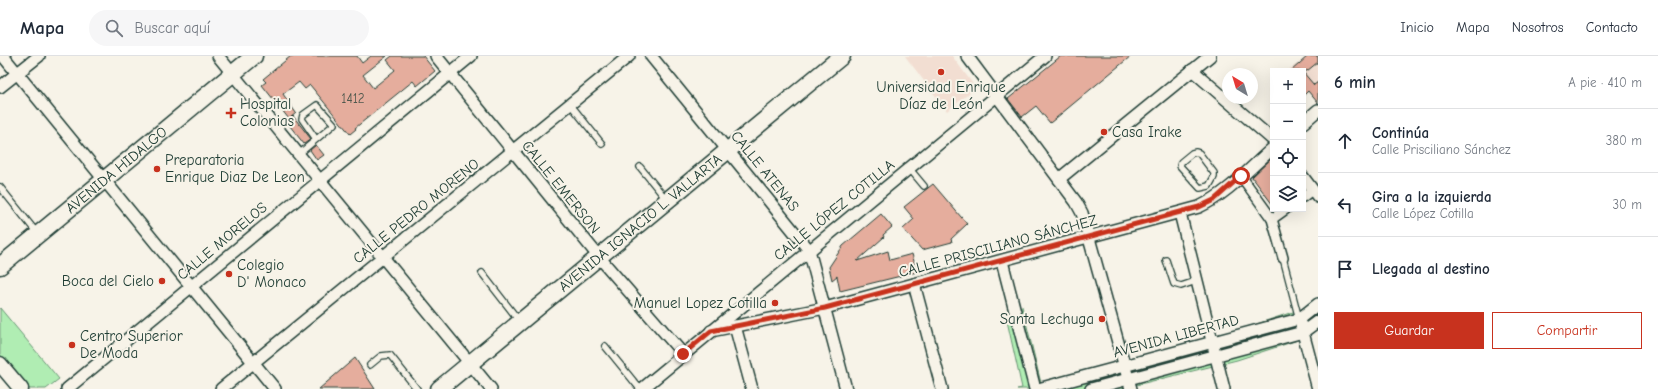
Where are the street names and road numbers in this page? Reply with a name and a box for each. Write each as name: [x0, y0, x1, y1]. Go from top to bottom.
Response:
street label: AVENIDA HIDALGO: [62, 123, 171, 217]
street label: CALLE ATENAS: [727, 127, 803, 215]
street label: CALLE EMERSON: [518, 137, 604, 237]
street label: AVENIDA IGNACIO L. VALLARTA: [555, 150, 726, 296]
street label: CALLE PEDRO MORENO: [349, 155, 483, 267]
street label: CALLE LÓPEZ COTILLA: [769, 155, 898, 264]
street label: CALLE MORELOS: [173, 198, 271, 284]
street label: CALLE PRISCILIANO SÁNCHEZ: [896, 210, 1100, 281]
street label: AVENIDA LIBERTAD: [1111, 311, 1241, 361]

